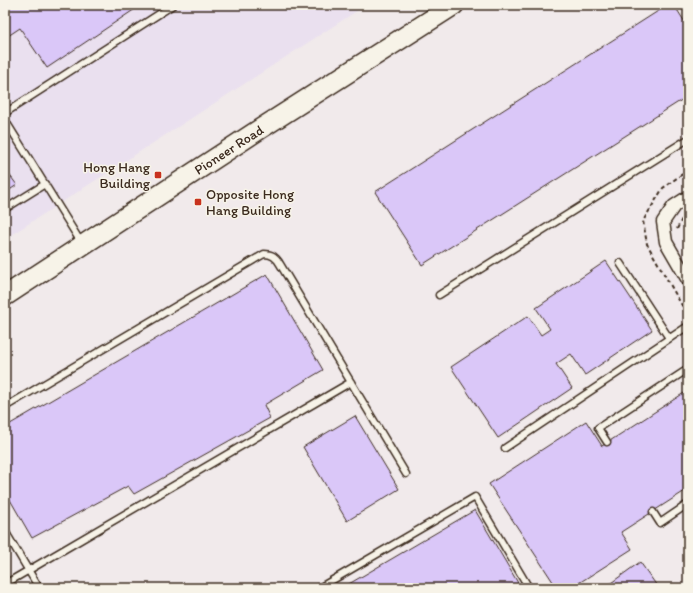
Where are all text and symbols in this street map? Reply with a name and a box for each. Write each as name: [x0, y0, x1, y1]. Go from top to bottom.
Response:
street label: Pioneer Road: [191, 121, 267, 179]
place label: Hong Hang Building: [83, 159, 151, 192]
marker: Hong Hang Building: [153, 170, 163, 180]
place label: Opposite Hong Hang Building: [206, 186, 295, 219]
marker: Opposite Hong Hang Building: [193, 197, 203, 207]

